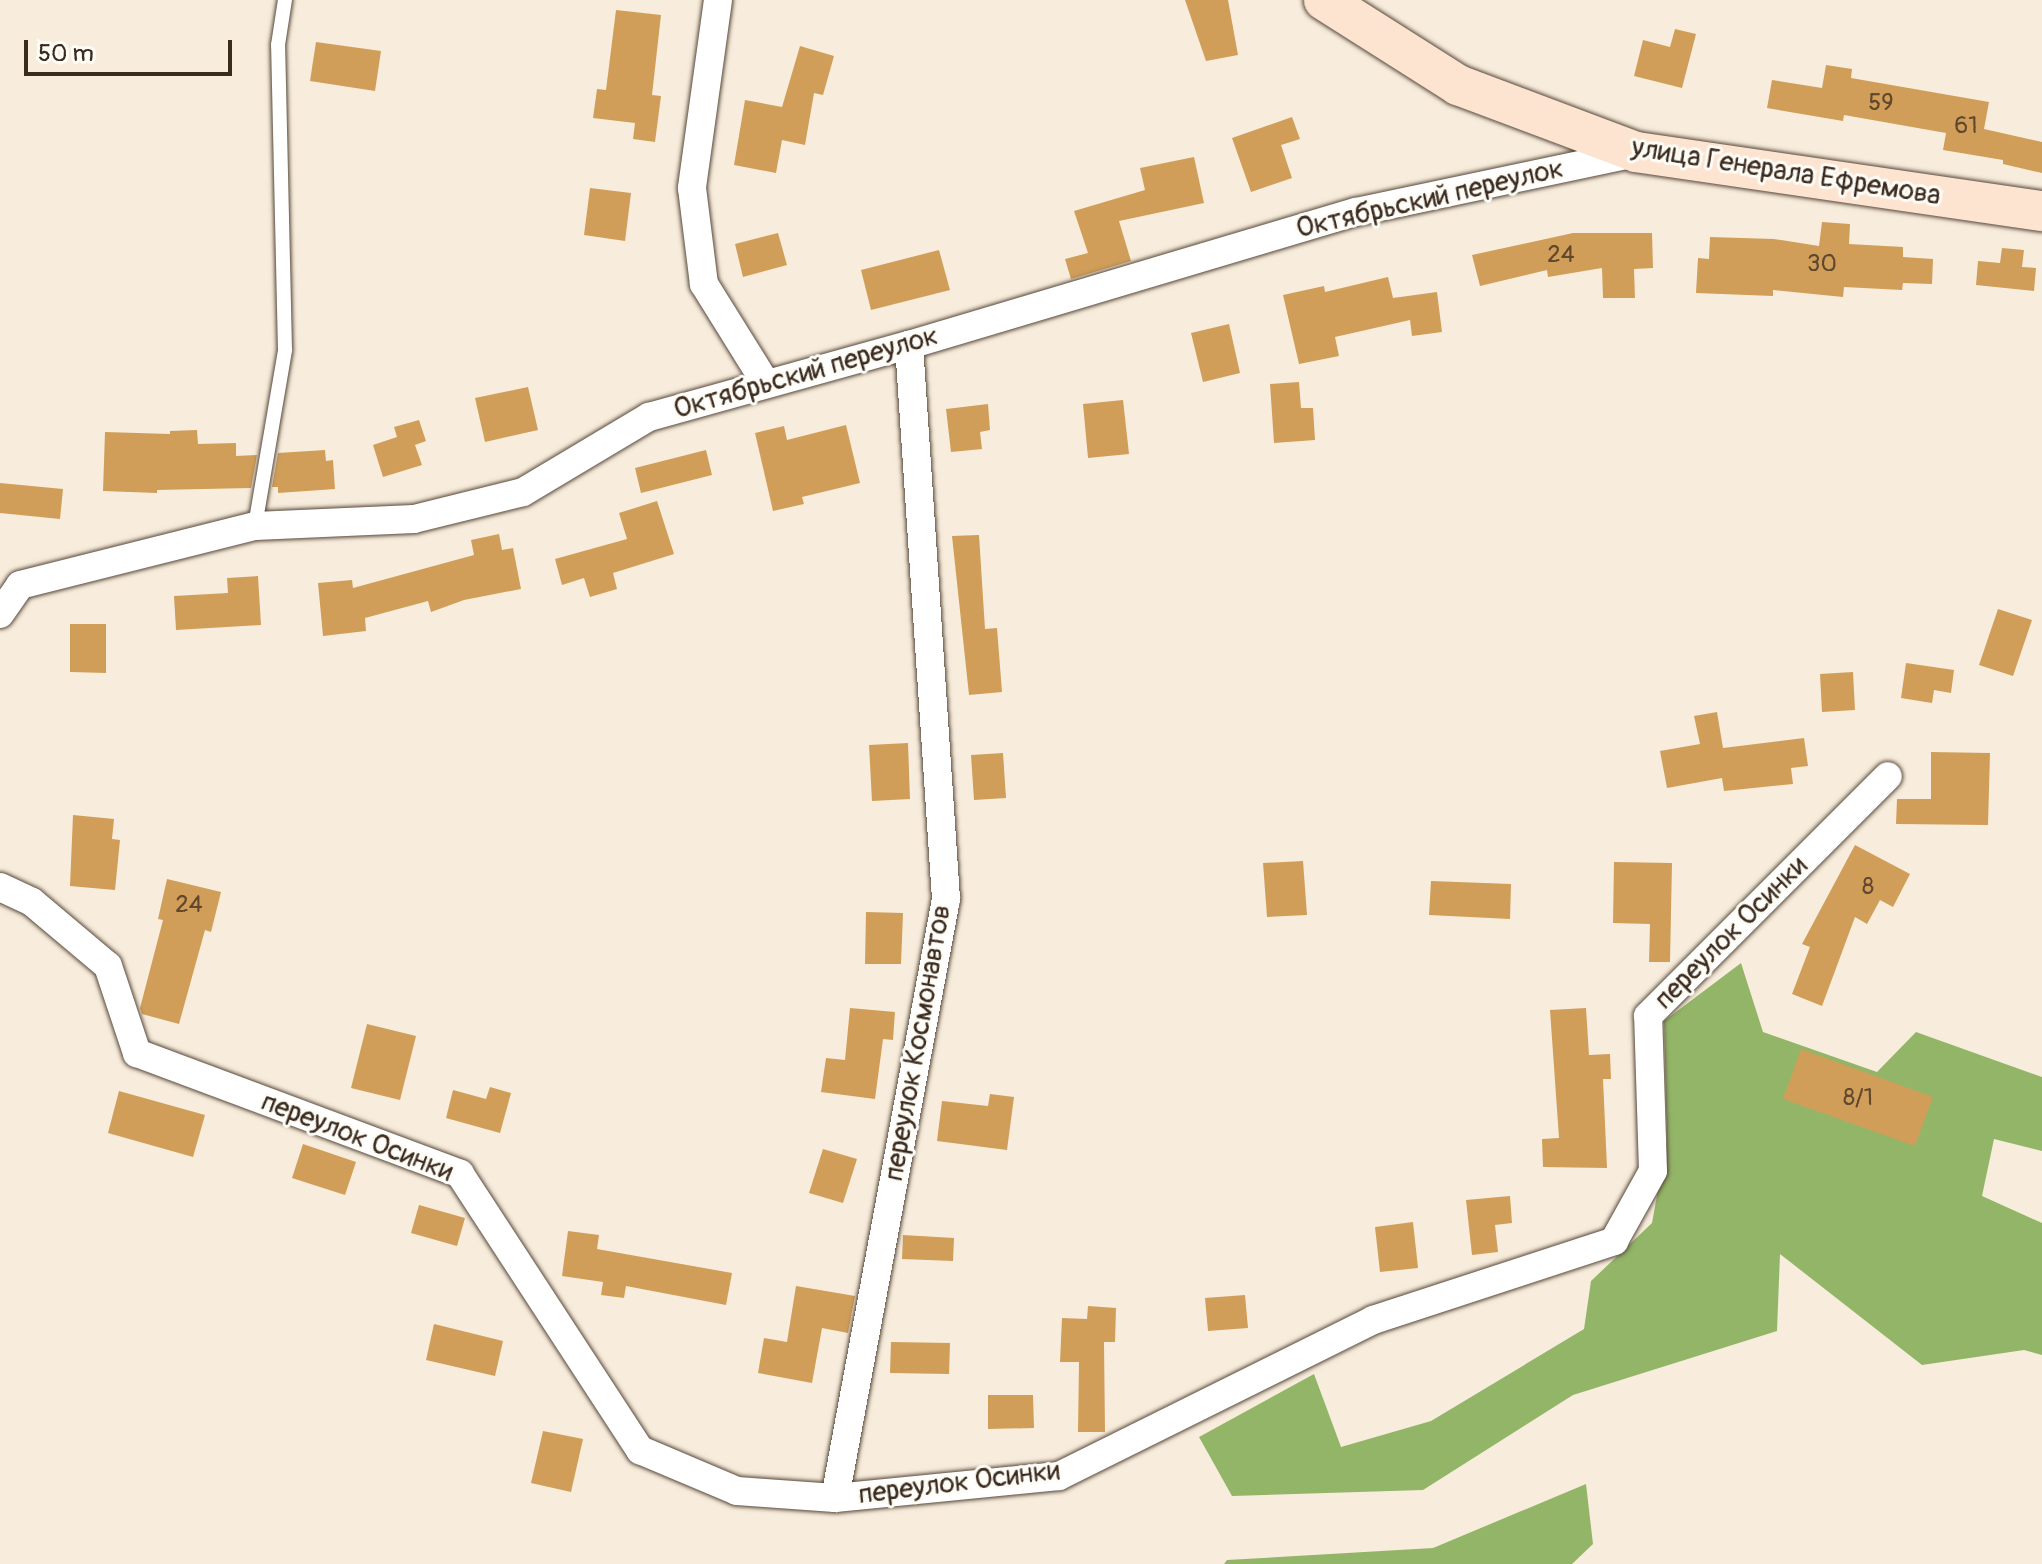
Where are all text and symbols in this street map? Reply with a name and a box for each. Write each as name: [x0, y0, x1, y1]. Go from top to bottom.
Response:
scale bar: [28, 24, 236, 74]
text: 50 m: [38, 39, 94, 68]
house number: 59: [1868, 89, 1894, 117]
house number: 61: [1954, 112, 1978, 140]
street label: улица Генерала Ефремова: [1629, 131, 1943, 213]
street label: Октябрьский переулок: [1293, 152, 1567, 246]
house number: 24: [1547, 241, 1575, 269]
house number: 30: [1807, 250, 1837, 278]
street label: Октябрьский переулок: [670, 319, 942, 427]
street label: переулок Осинки: [1647, 849, 1815, 1017]
house number: 8: [1862, 873, 1874, 901]
house number: 24: [175, 891, 203, 919]
street label: переулок Космонавтов: [877, 902, 959, 1184]
house number: 8/1: [1843, 1084, 1873, 1112]
street label: переулок Осинки: [256, 1085, 458, 1189]
street label: переулок Осинки: [856, 1454, 1062, 1512]

